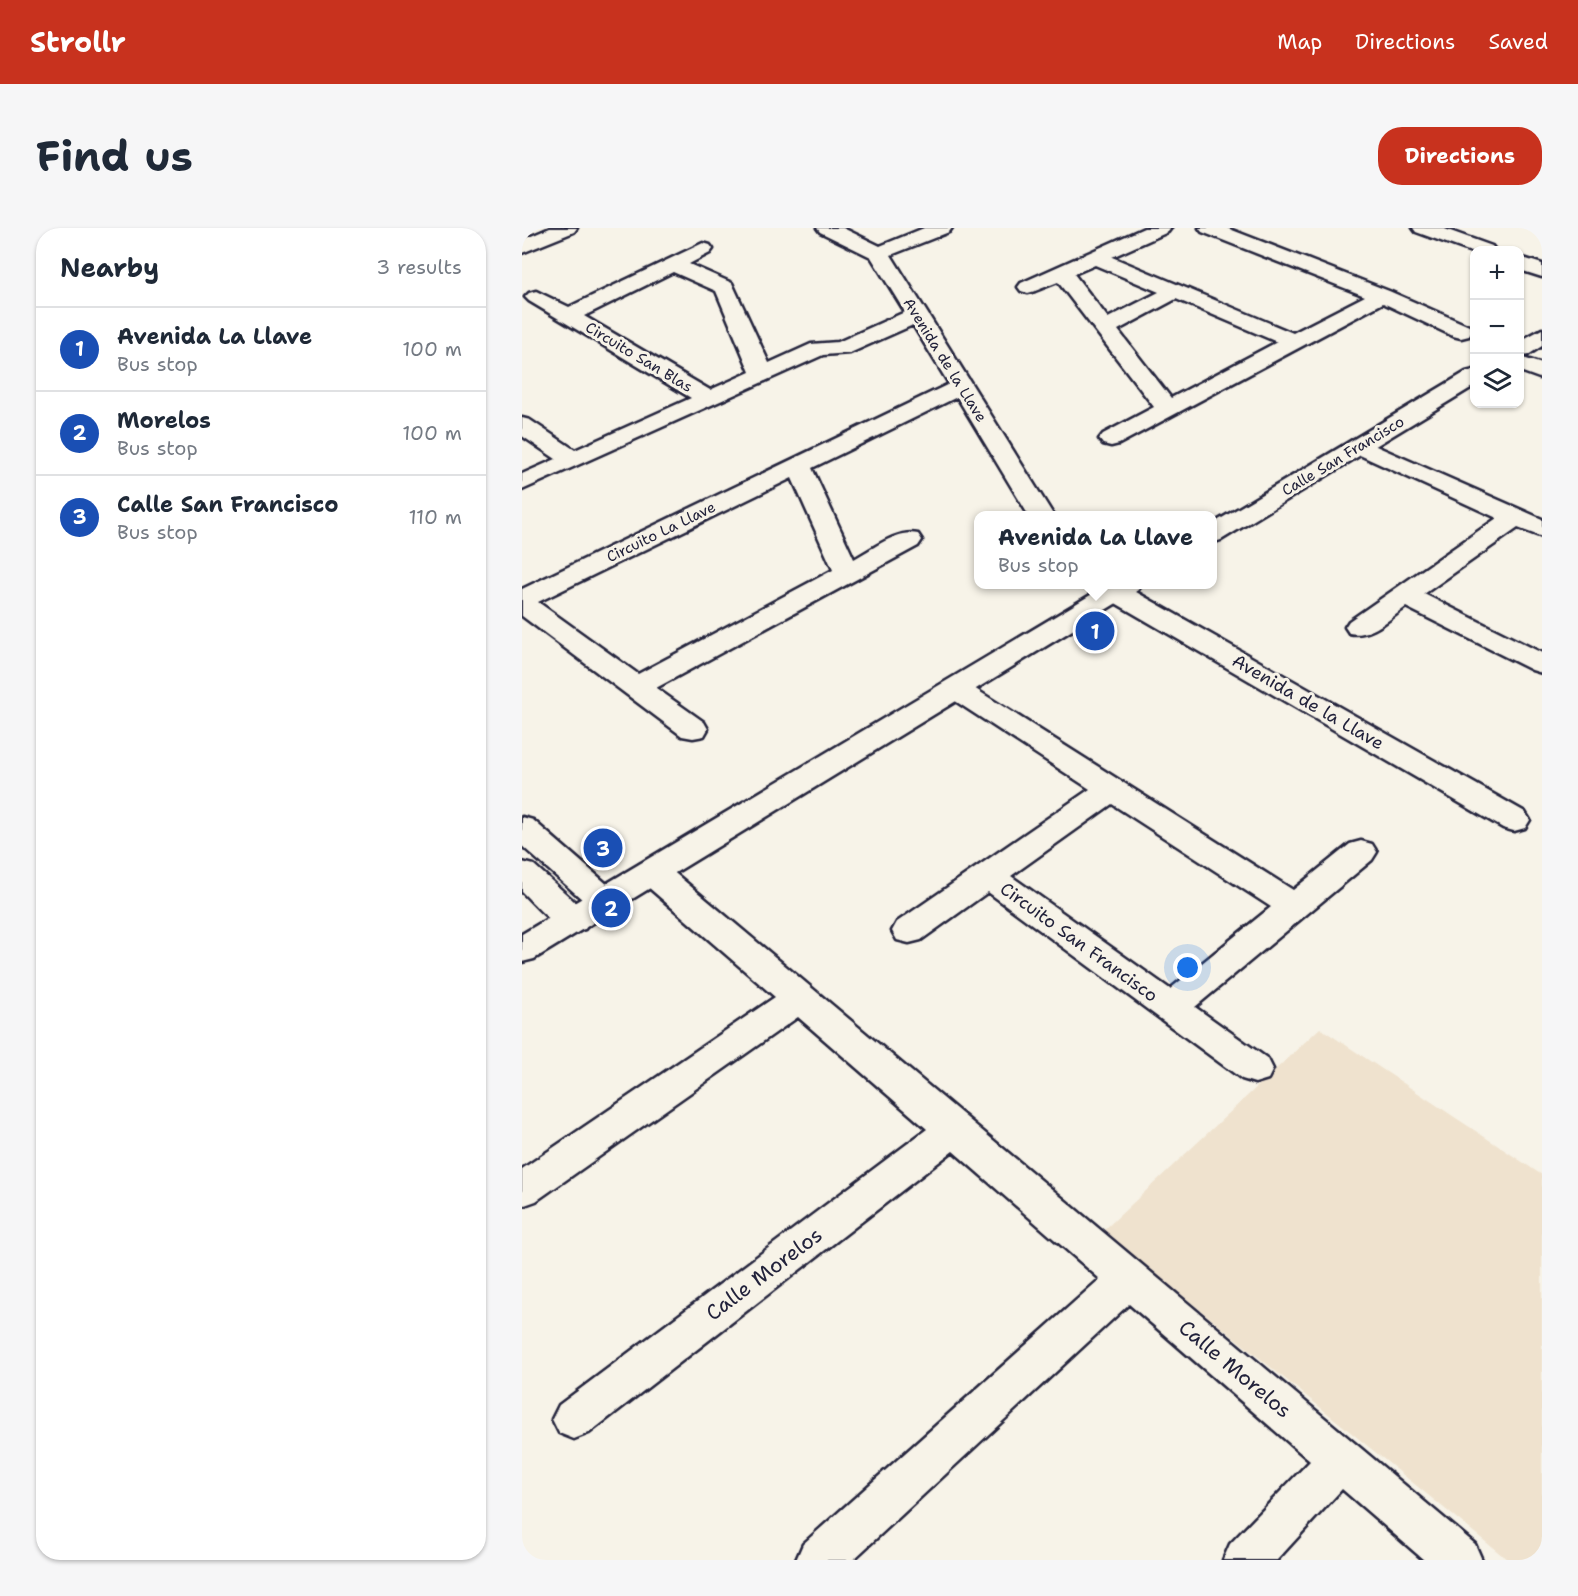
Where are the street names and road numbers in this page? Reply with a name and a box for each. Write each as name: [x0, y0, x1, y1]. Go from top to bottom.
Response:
street label: Avenida de la Llave: [899, 294, 991, 426]
street label: Circuito San Blas: [582, 317, 696, 397]
street label: Calle San Francisco: [1278, 412, 1408, 500]
street label: Circuito La Llave: [603, 497, 719, 567]
street label: Avenida de la Llave: [1228, 649, 1388, 755]
street label: Circuito San Francisco: [995, 877, 1163, 1007]
street label: Calle Morelos: [700, 1221, 828, 1327]
street label: Calle Morelos: [1173, 1314, 1297, 1424]

